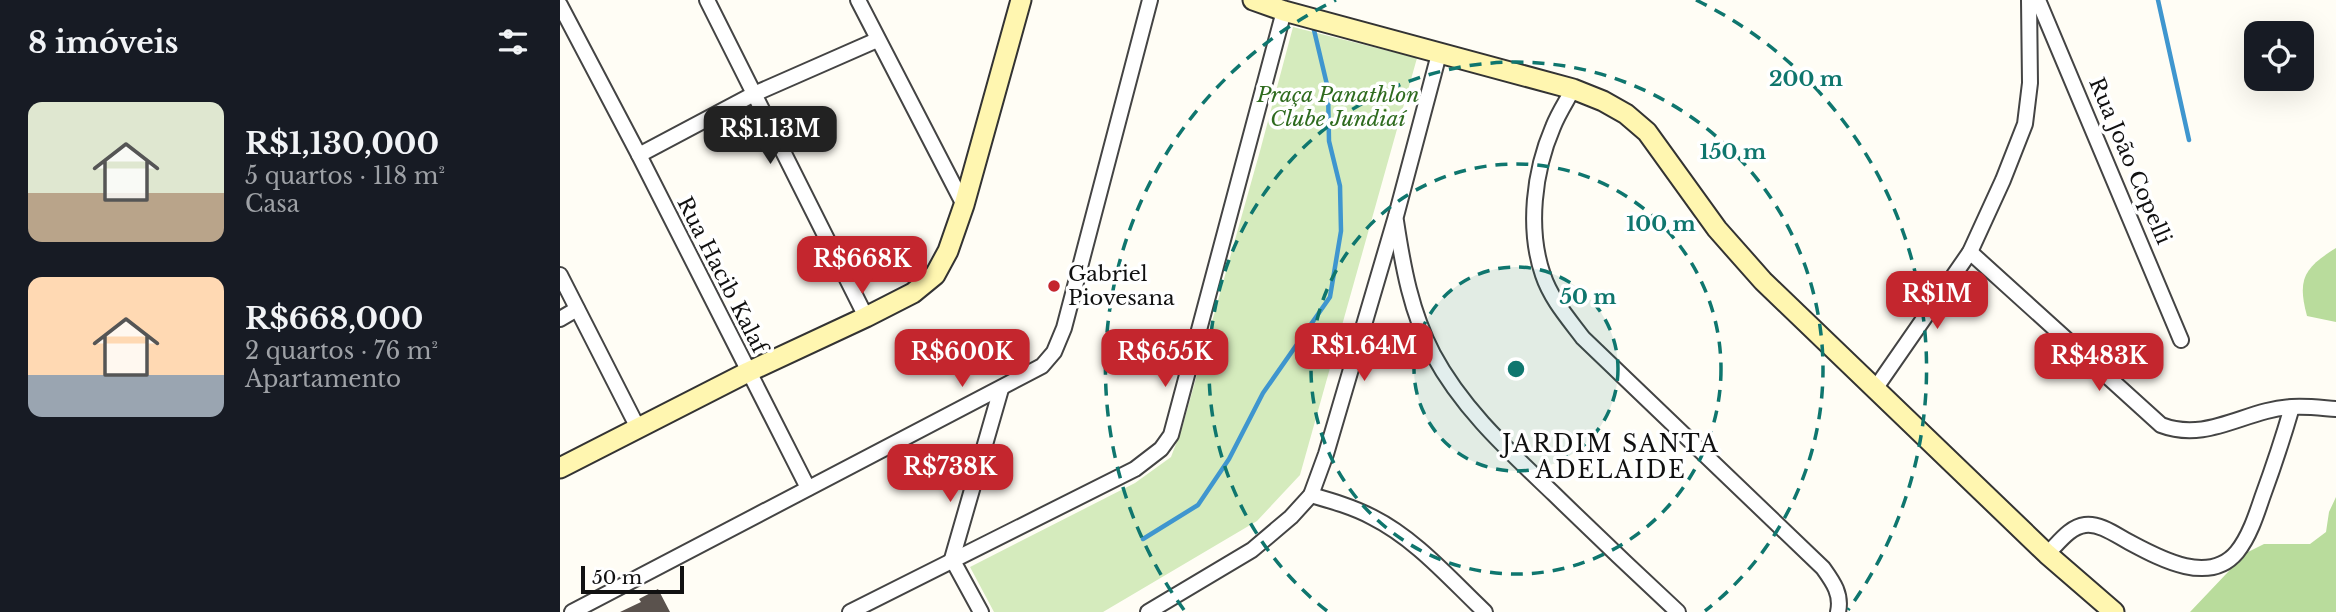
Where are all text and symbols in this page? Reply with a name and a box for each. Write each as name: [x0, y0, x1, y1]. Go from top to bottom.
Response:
map controls: [2244, 21, 2314, 91]
button: locate: [2244, 21, 2314, 91]
icon: filters: [494, 23, 532, 61]
text: 8 imóveis: [28, 24, 179, 61]
text: 200 m: [1769, 66, 1843, 92]
street label: Rua João Copelli: [2083, 74, 2177, 248]
park label: Praça Panathlon Clube Jundiaí: [1256, 82, 1419, 132]
pin: R$1.13M: [705, 106, 835, 166]
text: R$1.13M: [720, 115, 820, 143]
text: R$1,130,000: [245, 125, 439, 162]
icon: home: [84, 130, 168, 214]
text: 150 m: [1700, 139, 1766, 165]
text: 5 quartos · 118 m²: [245, 162, 445, 190]
text: Casa: [245, 190, 299, 218]
street label: Rua Hacib Kalaf: [671, 192, 774, 360]
text: 100 m: [1626, 211, 1696, 237]
pin: R$668K: [805, 236, 919, 296]
text: R$668K: [813, 245, 911, 273]
place label: Gabriel Piovesana: [1068, 261, 1175, 311]
pin: R$1M: [1896, 272, 1978, 331]
marker: Gabriel Piovesana: [1046, 278, 1062, 294]
text: R$1M: [1902, 280, 1972, 308]
text: 50 m: [1559, 284, 1617, 310]
text: R$668,000: [245, 300, 423, 337]
icon: home: [84, 305, 168, 389]
pin: R$1.64M: [1299, 324, 1429, 383]
pin: R$600K: [905, 330, 1019, 389]
pin: R$655K: [1108, 330, 1222, 389]
text: R$1.64M: [1311, 332, 1417, 360]
pin: R$483K: [2042, 334, 2156, 393]
text: 2 quartos · 76 m²: [245, 337, 438, 365]
text: R$600K: [911, 338, 1013, 366]
text: R$655K: [1117, 338, 1213, 366]
text: R$483K: [2051, 342, 2148, 370]
centre of rings: [1504, 357, 1528, 381]
text: Apartamento: [245, 365, 401, 393]
district label: JARDIM SANTA ADELAIDE: [1499, 430, 1720, 484]
pin: R$738K: [893, 444, 1007, 504]
text: R$738K: [903, 453, 997, 481]
scale bar: [581, 563, 684, 595]
text: 50 m: [592, 566, 642, 589]

